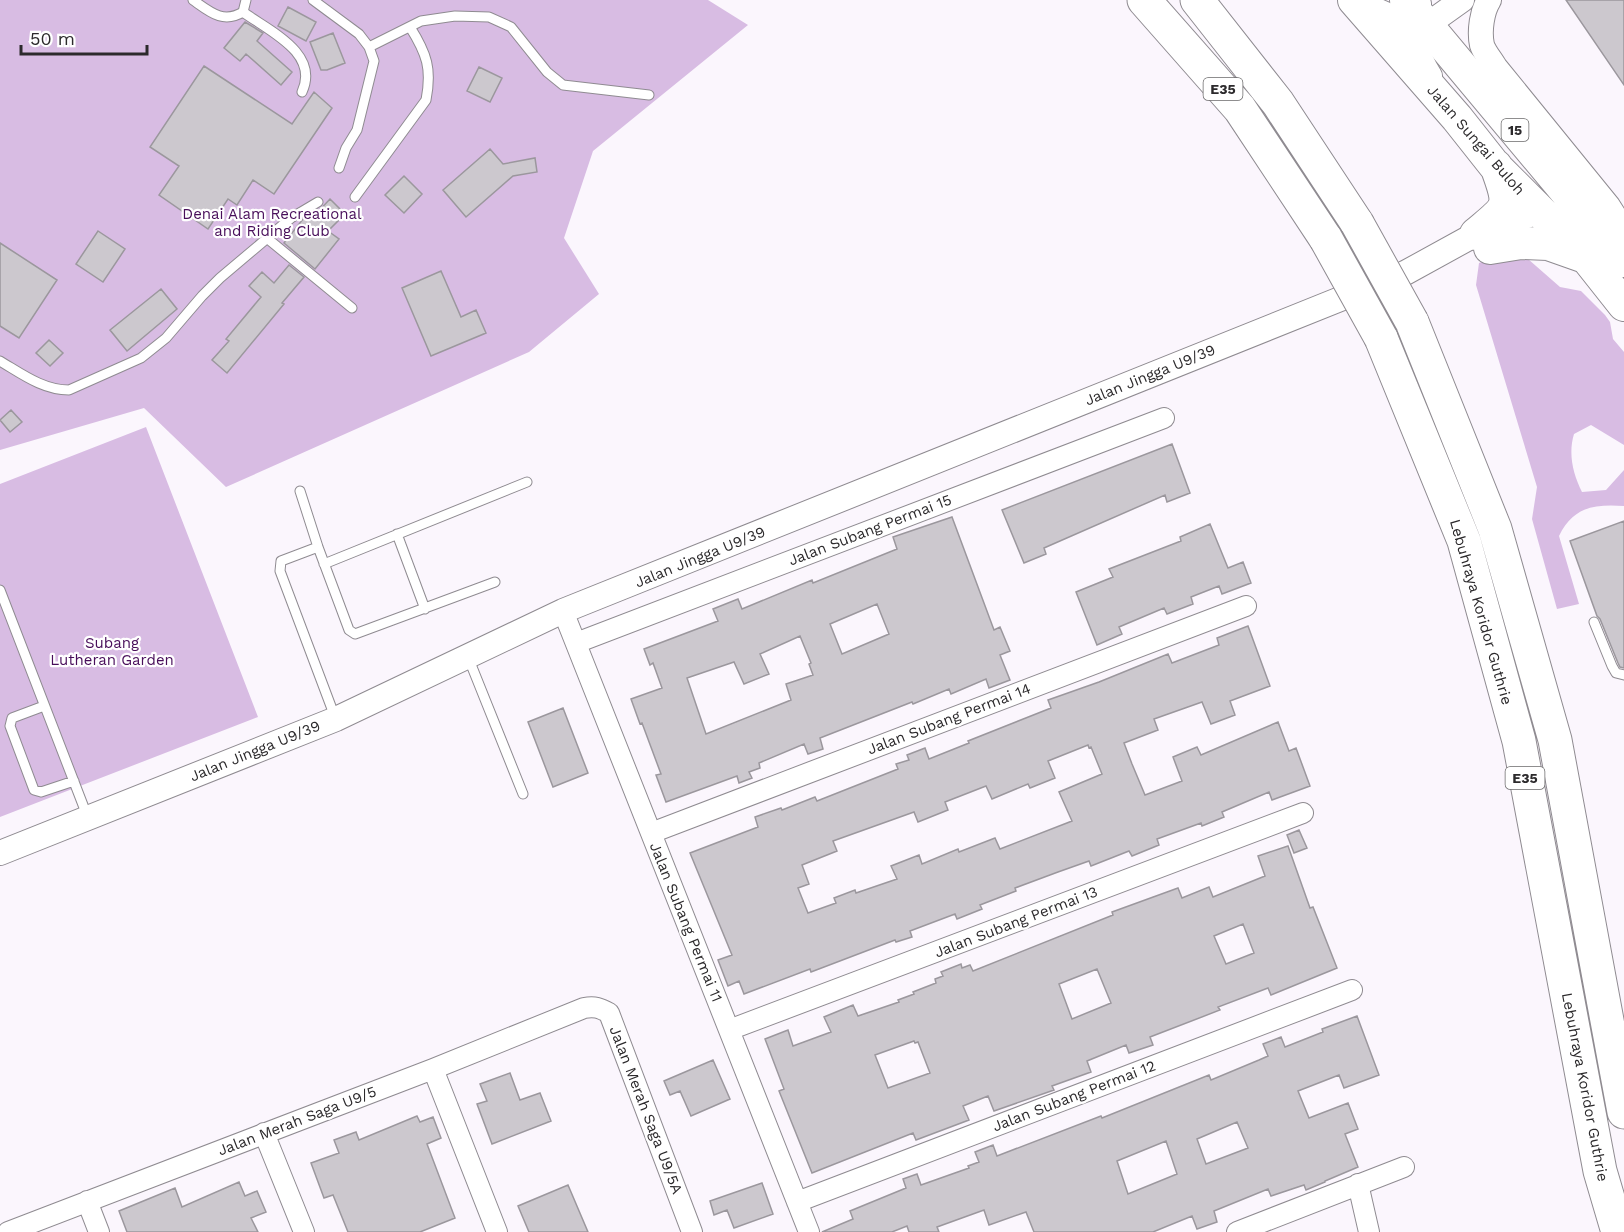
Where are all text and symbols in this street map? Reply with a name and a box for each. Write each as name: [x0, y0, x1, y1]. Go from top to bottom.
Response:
scale bar: [21, 18, 147, 56]
text: 50 m: [30, 28, 75, 49]
road number: E35: [1204, 78, 1242, 100]
street label: Jalan Sungai Buloh: [1423, 81, 1529, 199]
road number: 15: [1502, 119, 1528, 141]
park label: Denai Alam Recreational and Riding Club: [182, 205, 362, 240]
street label: Jalan Jingga U9/39: [1082, 341, 1218, 409]
street label: Jalan Subang Permai 15: [786, 491, 954, 569]
street label: Lebuhraya Koridor Guthrie: [1446, 517, 1516, 707]
street label: Jalan Jingga U9/39: [632, 523, 768, 591]
park label: Subang Lutheran Garden: [50, 634, 174, 669]
street label: Jalan Subang Permai 14: [865, 679, 1033, 759]
street label: Jalan Jingga U9/39: [187, 717, 323, 785]
road number: E35: [1506, 767, 1544, 789]
street label: Jalan Subang Permai 11: [646, 840, 726, 1004]
street label: Jalan Subang Permai 13: [932, 883, 1100, 961]
street label: Lebuhraya Koridor Guthrie: [1558, 991, 1612, 1183]
street label: Jalan Merah Saga U9/5A: [606, 1024, 686, 1197]
street label: Jalan Subang Permai 12: [990, 1057, 1158, 1135]
street label: Jalan Merah Saga U9/5: [215, 1082, 379, 1160]

